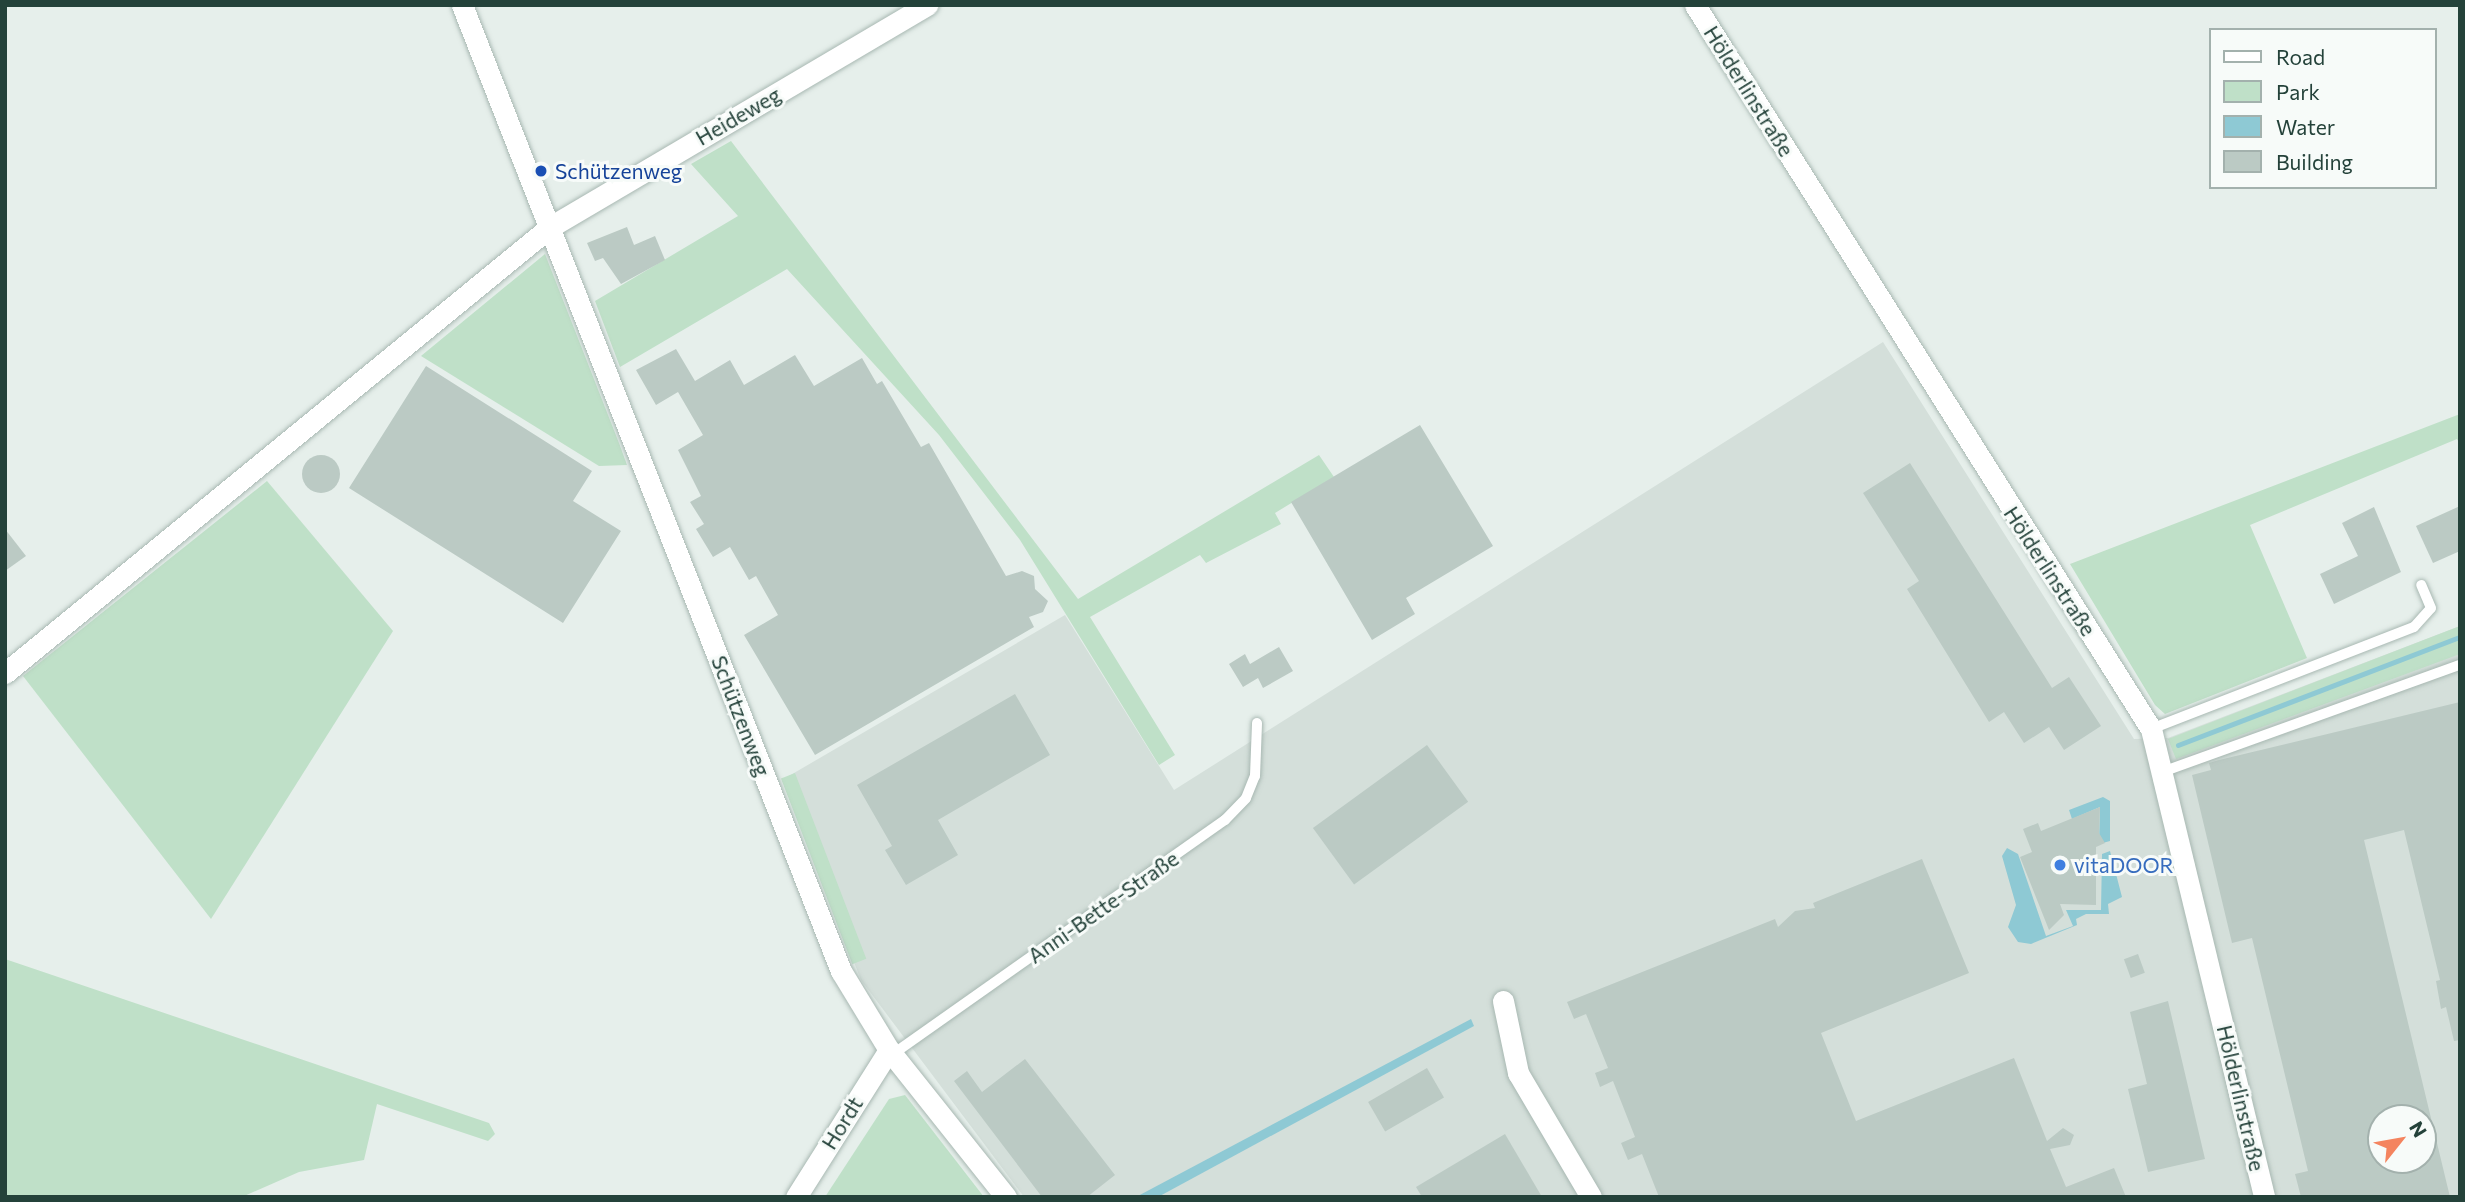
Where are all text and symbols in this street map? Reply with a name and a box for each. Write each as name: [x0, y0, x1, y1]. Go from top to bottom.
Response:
street label: Hölderlinstraße: [1699, 21, 1799, 161]
legend: [2210, 28, 2437, 189]
text: Road: [2276, 44, 2325, 69]
text: Park: [2276, 79, 2320, 104]
street label: Heideweg: [691, 82, 785, 150]
text: Water: [2276, 114, 2335, 139]
text: Building: [2276, 149, 2353, 174]
place label: Schützenweg: [555, 158, 682, 184]
marker: Schützenweg: [533, 163, 549, 179]
street label: Hölderlinstraße: [1999, 502, 2101, 640]
street label: Schützenweg: [706, 652, 776, 780]
street label: Anni-Bette-Straße: [1023, 846, 1183, 968]
place label: vitaDOOR: [2074, 852, 2174, 878]
marker: vitaDOOR: [2052, 857, 2068, 873]
street label: Hölderlinstraße: [2212, 1023, 2270, 1173]
street label: Hordt: [816, 1092, 868, 1154]
north arrow: [2367, 1104, 2437, 1174]
text: N: [2405, 1117, 2432, 1141]

